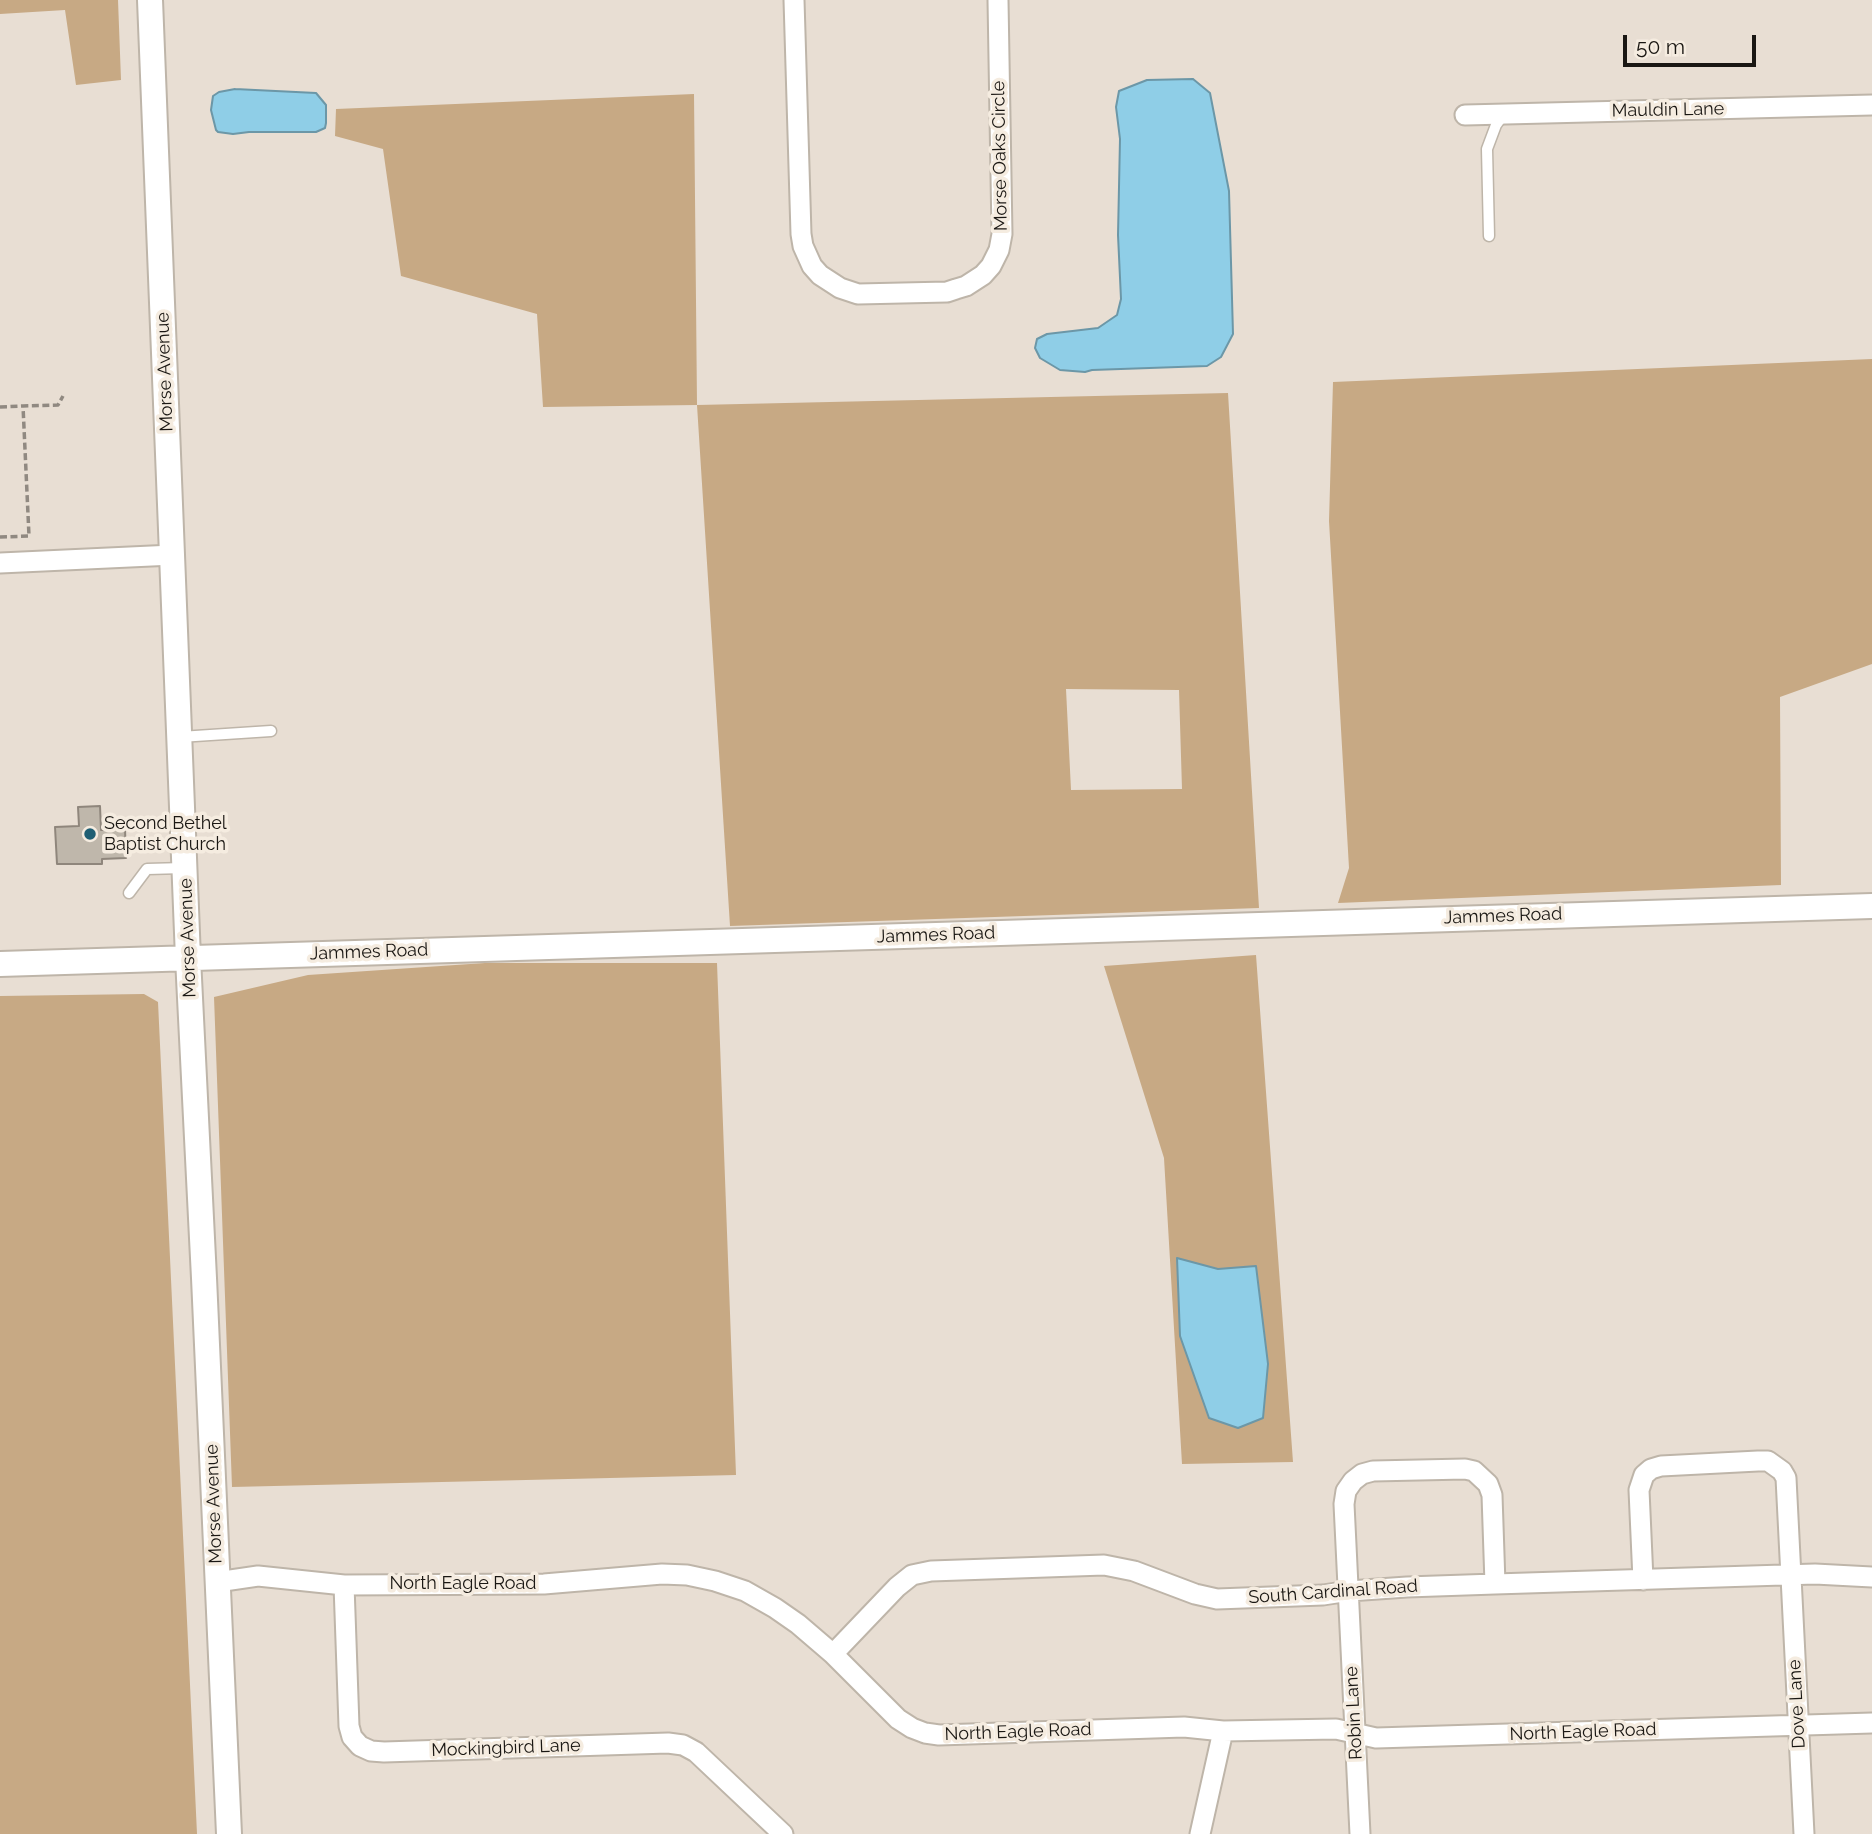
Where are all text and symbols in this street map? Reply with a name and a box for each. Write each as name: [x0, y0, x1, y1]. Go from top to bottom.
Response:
scale bar: [1627, 21, 1760, 65]
text: 50 m: [1636, 34, 1685, 59]
street label: Morse Oaks Circle: [988, 81, 1012, 231]
street label: Mauldin Lane: [1611, 98, 1725, 122]
street label: Morse Avenue: [152, 312, 178, 432]
place label: Second Bethel Baptist Church: [104, 813, 227, 856]
marker: Second Bethel Baptist Church: [82, 826, 98, 842]
street label: Morse Avenue: [175, 878, 201, 998]
street label: Jammes Road: [1443, 903, 1563, 929]
street label: Jammes Road: [876, 922, 996, 948]
street label: Jammes Road: [309, 939, 429, 965]
street label: Morse Avenue: [201, 1444, 227, 1564]
street label: North Eagle Road: [390, 1573, 536, 1595]
street label: South Cardinal Road: [1248, 1575, 1418, 1609]
street label: Dove Lane: [1784, 1659, 1810, 1749]
street label: Robin Lane: [1341, 1666, 1367, 1760]
street label: North Eagle Road: [944, 1719, 1092, 1745]
street label: North Eagle Road: [1509, 1719, 1657, 1745]
street label: Mockingbird Lane: [431, 1735, 581, 1761]

